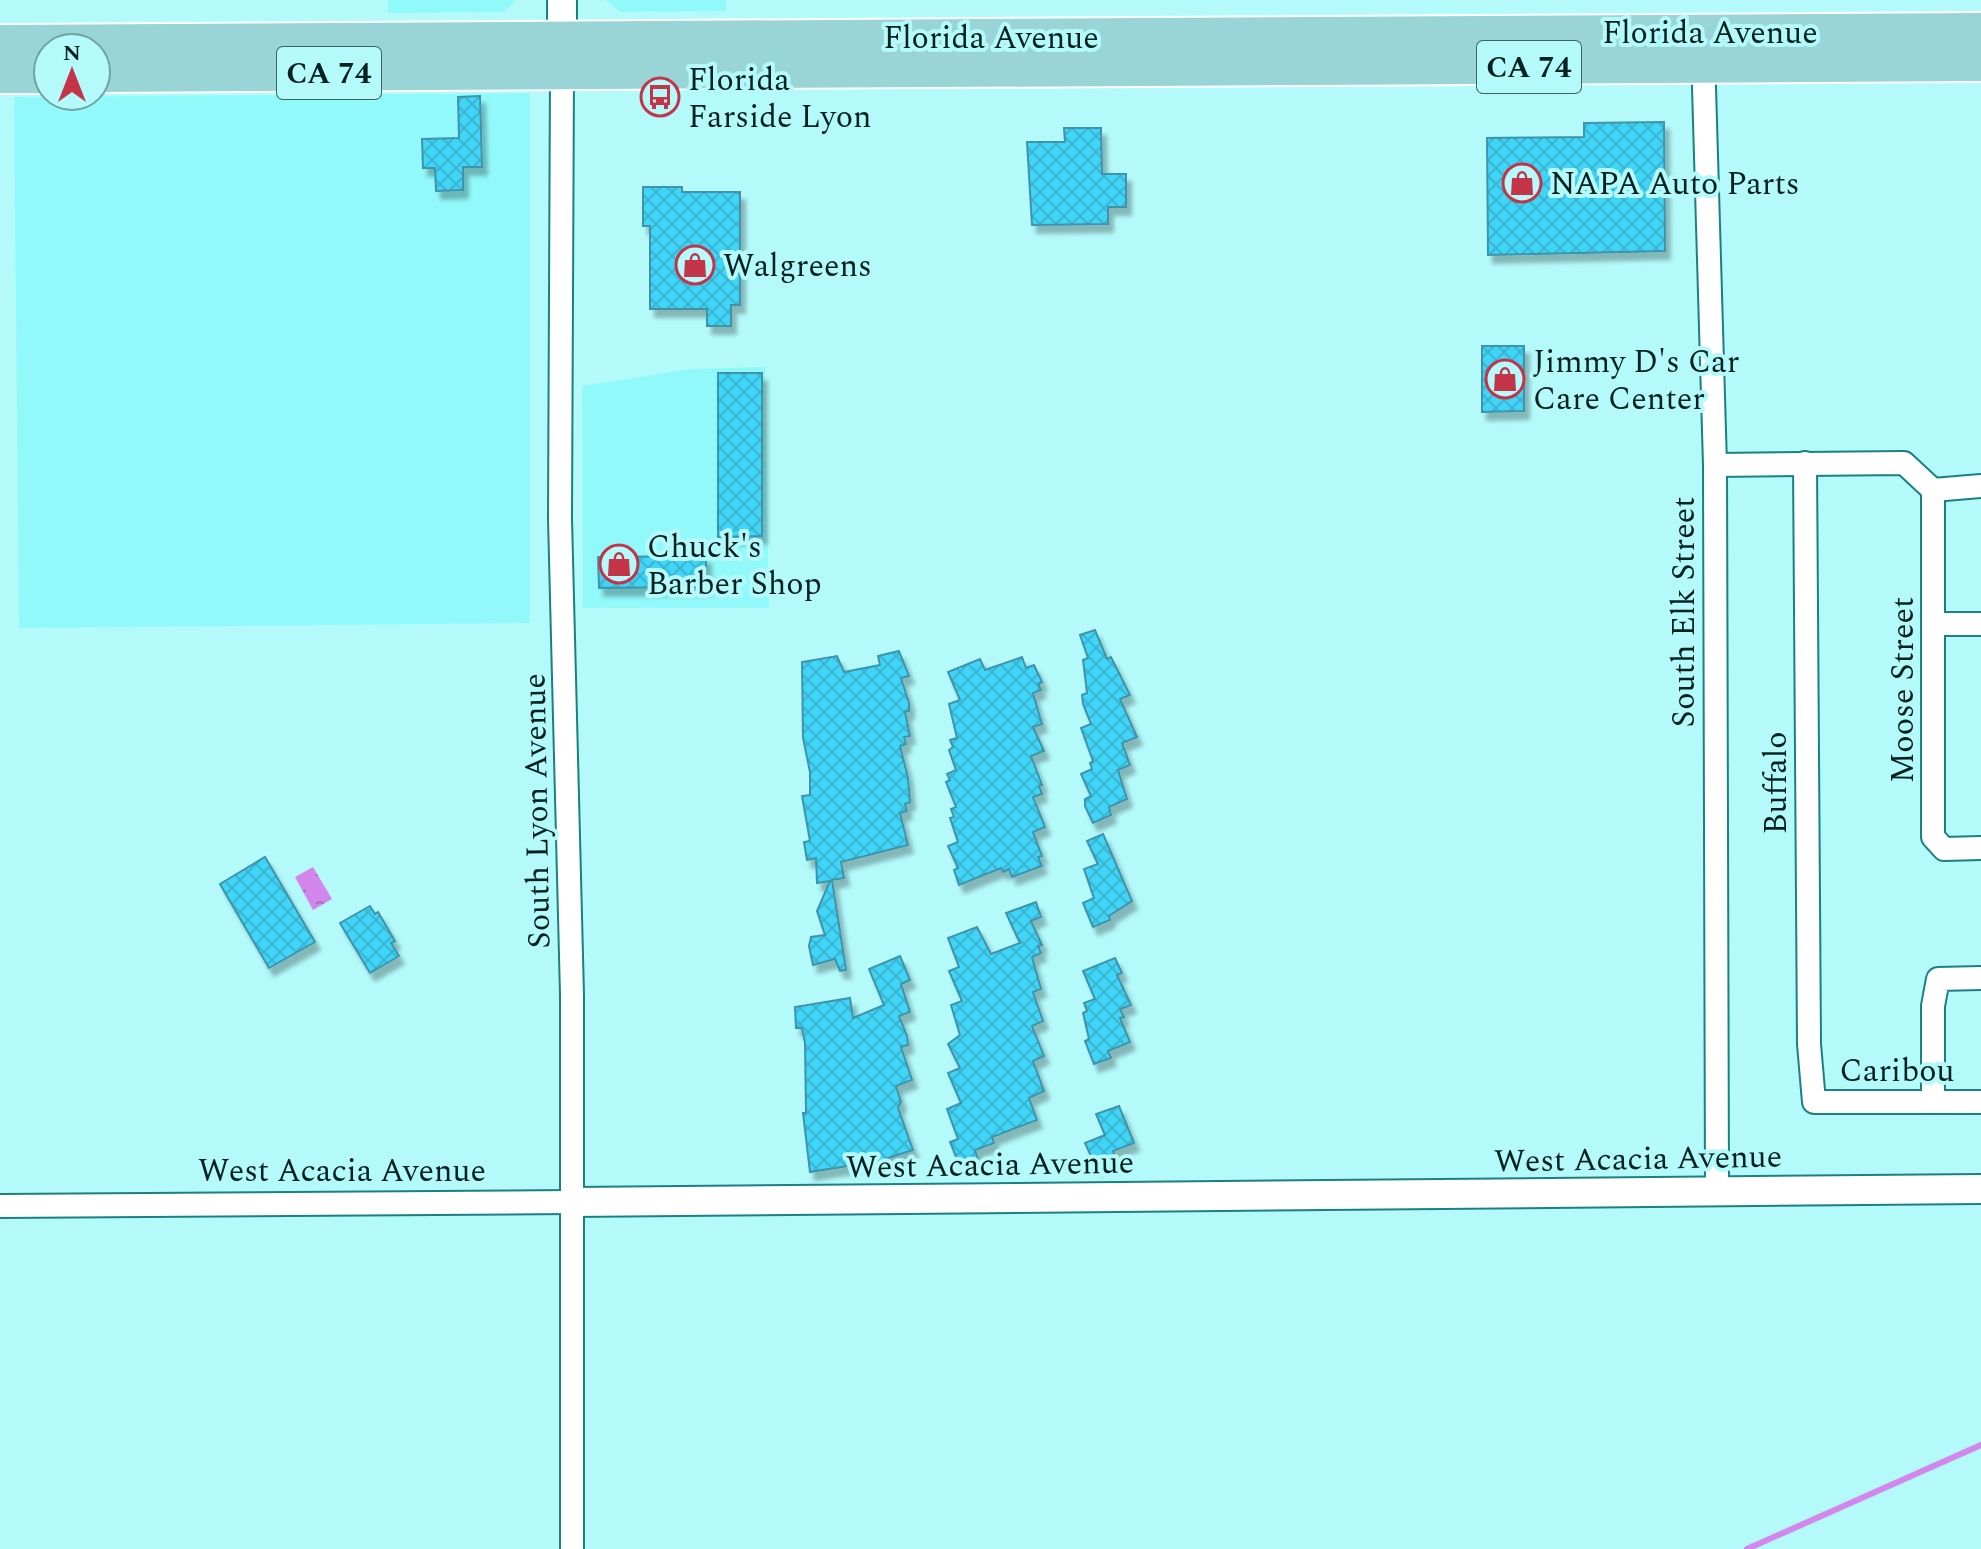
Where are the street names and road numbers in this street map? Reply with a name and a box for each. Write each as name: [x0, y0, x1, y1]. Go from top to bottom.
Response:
street label: Florida Avenue: [1602, 9, 1818, 58]
street label: Florida Avenue: [883, 14, 1099, 63]
road number: CA 74: [1477, 41, 1581, 93]
road number: CA 74: [277, 47, 381, 99]
street label: South Elk Street: [1660, 497, 1709, 727]
street label: Moose Street: [1879, 597, 1928, 783]
street label: South Lyon Avenue: [511, 673, 564, 949]
street label: Buffalo: [1752, 731, 1801, 835]
street label: Caribou: [1840, 1047, 1954, 1096]
street label: West Acacia Avenue: [1494, 1132, 1782, 1187]
street label: West Acacia Avenue: [846, 1138, 1134, 1193]
street label: West Acacia Avenue: [198, 1147, 486, 1196]

